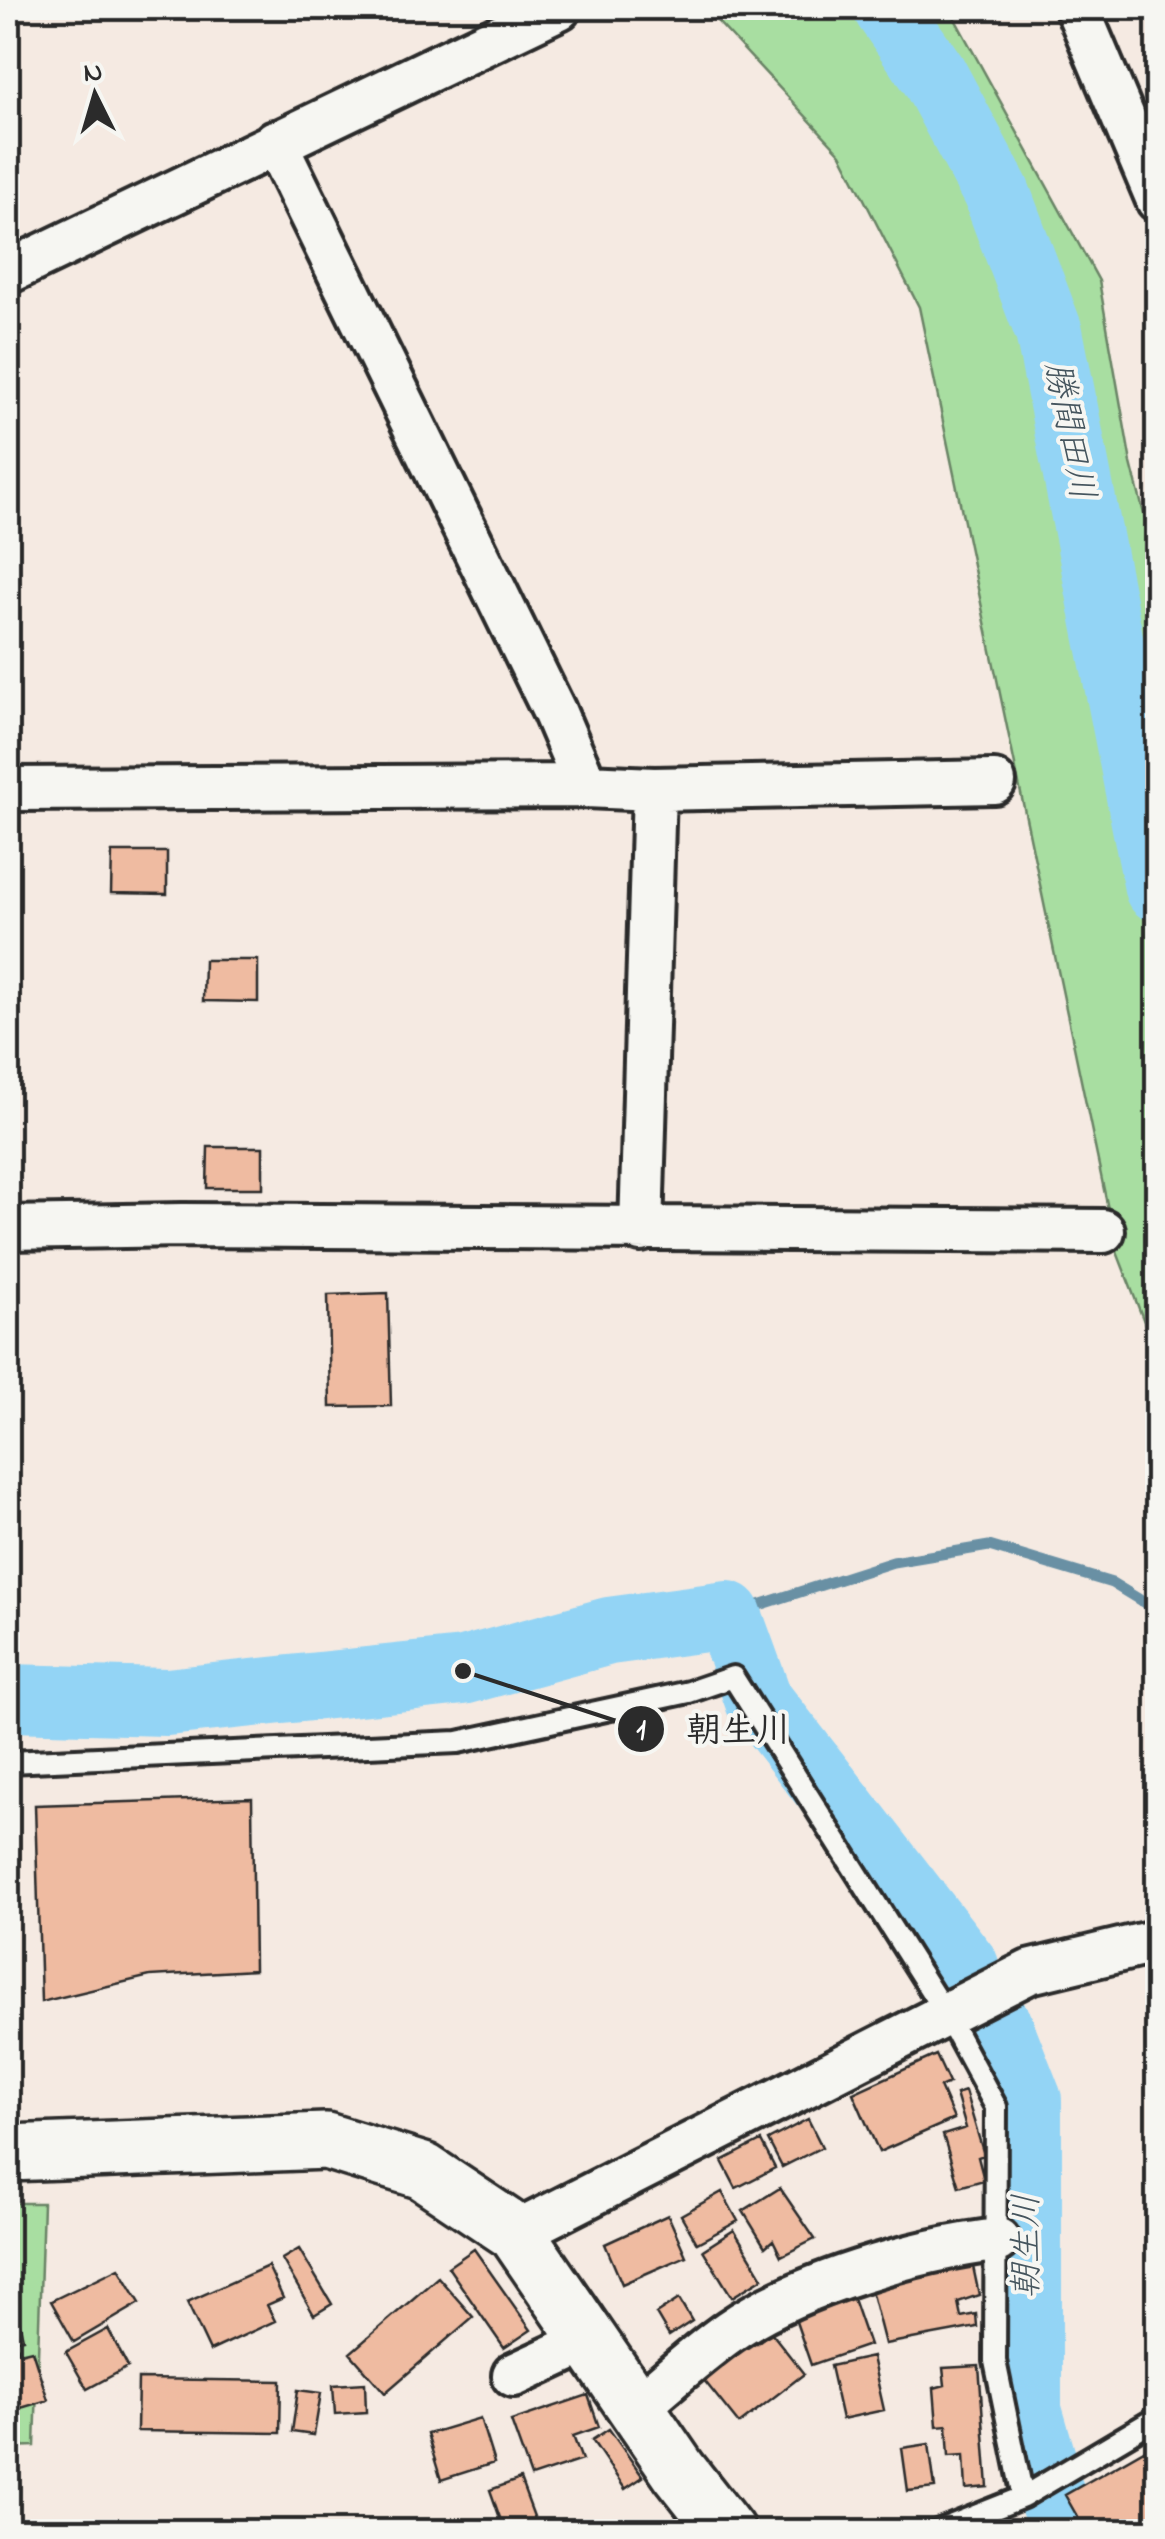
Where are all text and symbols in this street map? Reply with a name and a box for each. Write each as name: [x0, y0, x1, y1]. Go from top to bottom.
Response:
north arrow: [45, 45, 145, 145]
text: N: [82, 52, 104, 95]
water label: 勝間田川: [1030, 357, 1106, 505]
callout: 朝生川: [616, 1696, 811, 1761]
text: 朝生川: [686, 1707, 792, 1758]
text: 1: [636, 1710, 646, 1754]
water label: 朝生川: [1003, 2193, 1054, 2299]

